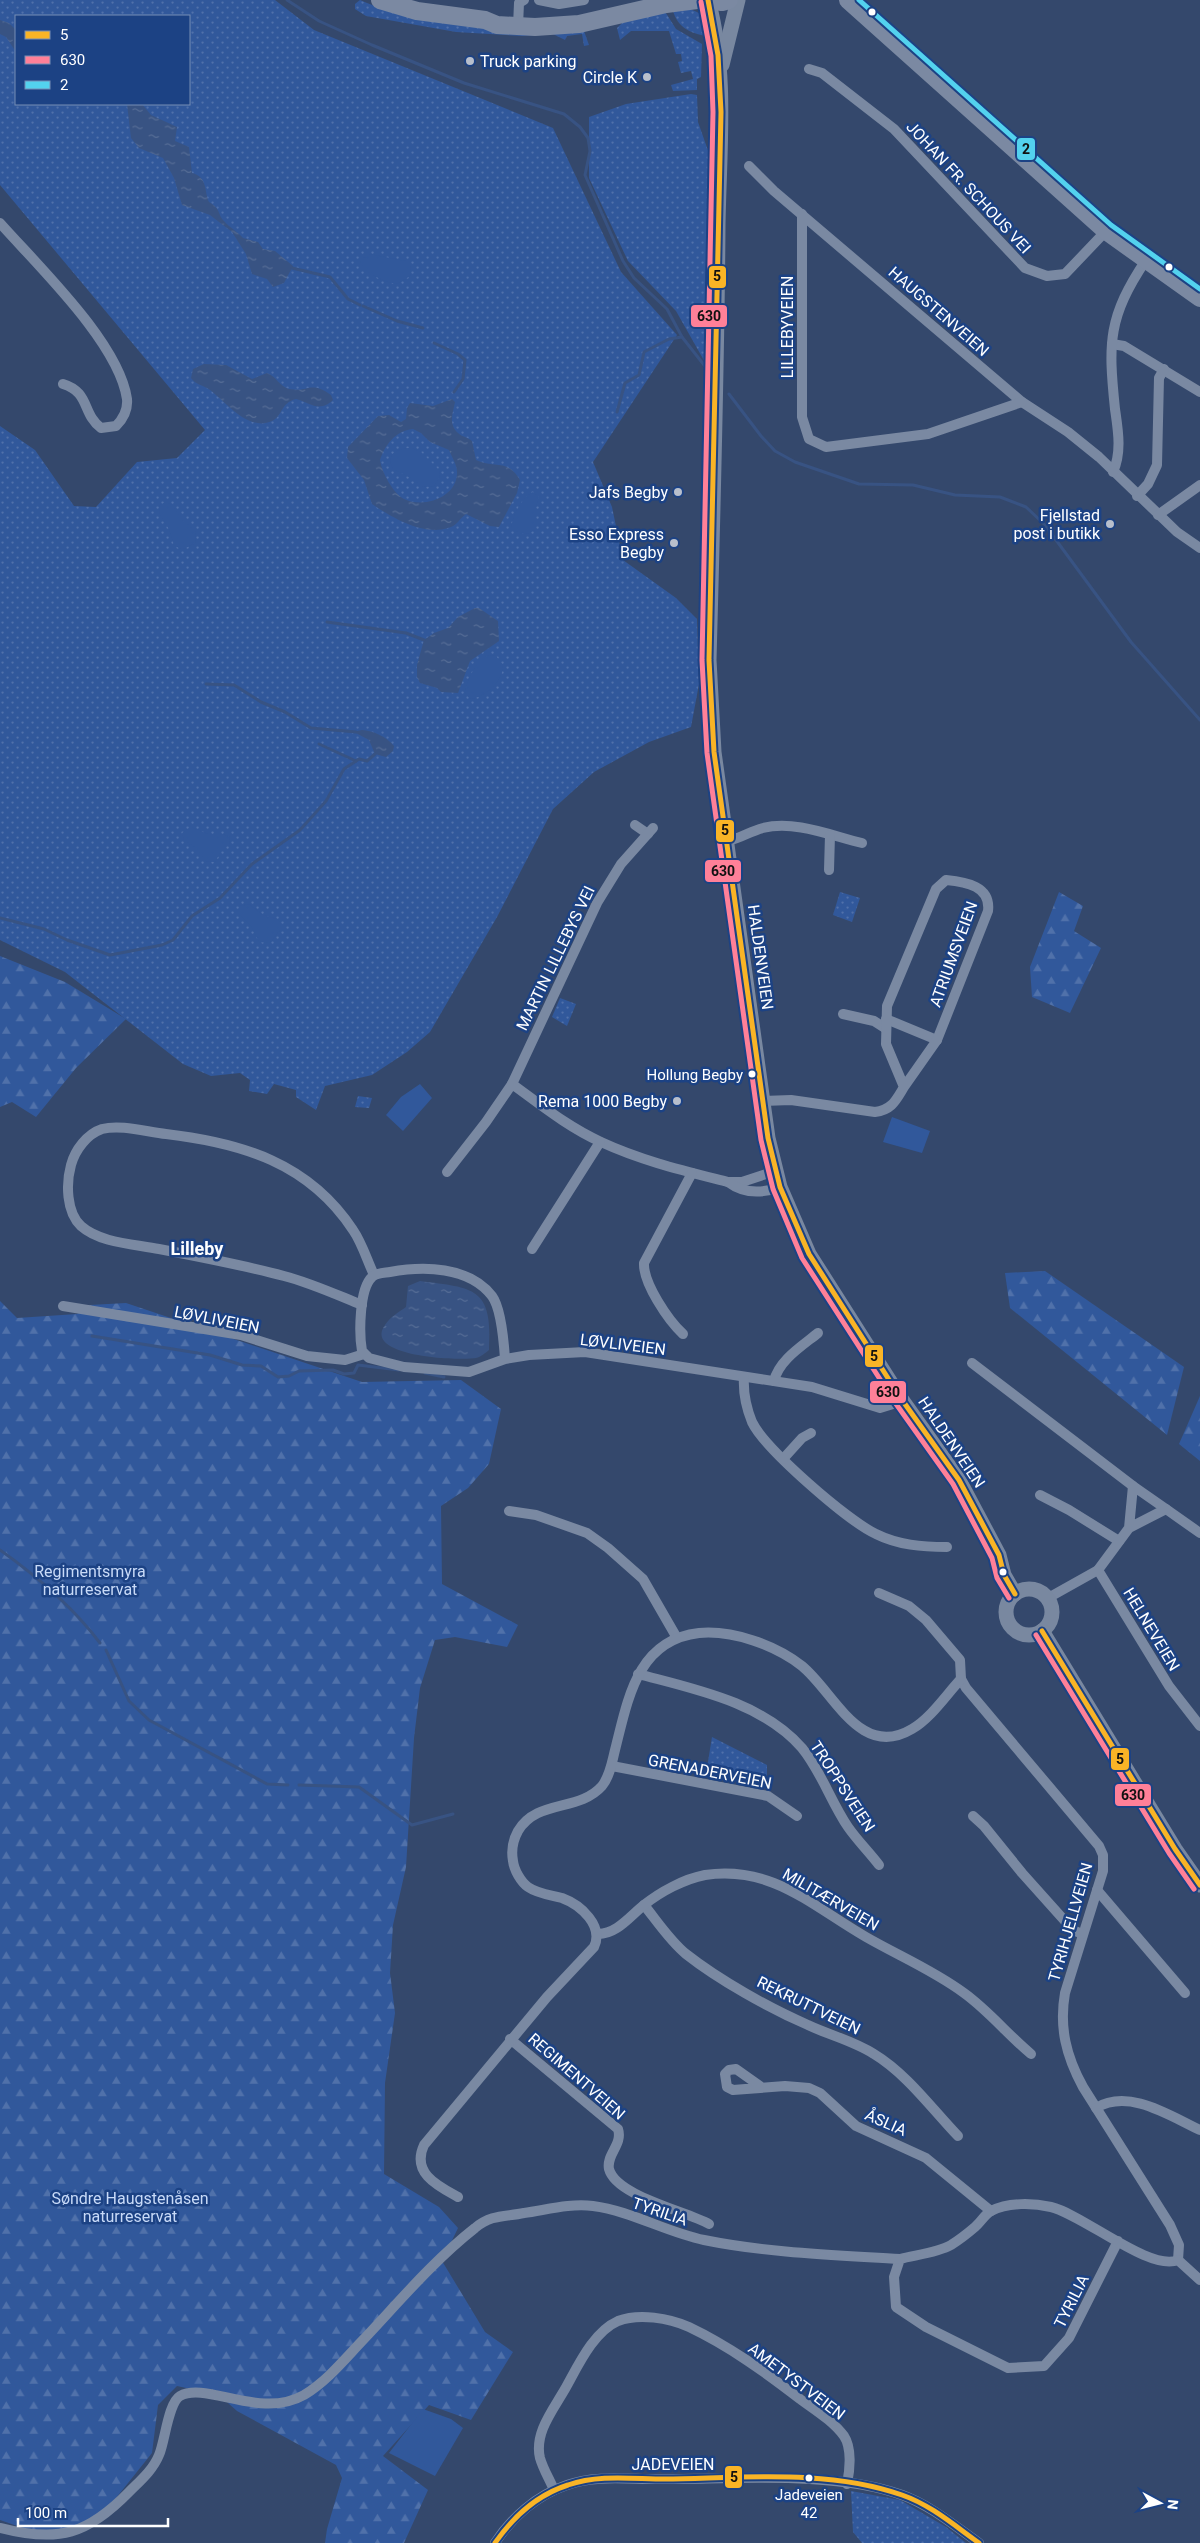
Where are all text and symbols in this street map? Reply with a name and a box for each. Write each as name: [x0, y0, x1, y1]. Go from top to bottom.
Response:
unlabelled marker: [867, 7, 877, 17]
legend: [15, 15, 190, 105]
text: 5: [60, 26, 68, 44]
text: 630: [60, 51, 85, 69]
place label: Truck parking: [480, 52, 577, 71]
marker: Truck parking: [464, 55, 476, 67]
place label: Circle K: [583, 68, 638, 87]
marker: Circle K: [641, 71, 653, 83]
text: 2: [60, 76, 68, 94]
street label: JOHAN FR. SCHOUS VEI: [902, 117, 1035, 257]
line badge: 2: [1016, 137, 1036, 161]
text: 2: [1022, 141, 1030, 157]
unlabelled marker: [1164, 262, 1174, 272]
street label: HAUGSTENVEIEN: [885, 263, 993, 360]
line badge: 5: [708, 265, 727, 289]
text: 5: [713, 268, 721, 284]
street label: LILLEBYVEIEN: [778, 276, 797, 378]
line badge: 630: [690, 304, 728, 328]
text: 630: [697, 308, 721, 324]
place label: Jafs Begby: [589, 483, 668, 502]
marker: Jafs Begby: [672, 486, 684, 498]
place label: Fjellstad post i butikk: [1013, 506, 1101, 543]
marker: Fjellstad post i butikk: [1104, 518, 1116, 530]
place label: Esso Express Begby: [569, 525, 664, 562]
marker: Esso Express Begby: [668, 537, 680, 549]
line badge: 5: [715, 819, 735, 843]
text: 5: [721, 822, 729, 838]
line badge: 630: [704, 859, 742, 883]
text: 630: [711, 863, 735, 879]
street label: MARTIN LILLEBYS VEI: [512, 883, 599, 1034]
street label: ATRIUMSVEIEN: [926, 899, 981, 1010]
street label: HALDENVEIEN: [744, 903, 777, 1011]
place label: Hollung Begby: [647, 1066, 743, 1084]
marker: Hollung Begby: [747, 1069, 757, 1079]
place label: Rema 1000 Begby: [538, 1092, 667, 1111]
marker: Rema 1000 Begby: [671, 1095, 683, 1107]
district label: Lilleby: [171, 1238, 224, 1259]
street label: LØVLIVEIEN: [173, 1302, 261, 1337]
street label: LØVLIVEIEN: [579, 1330, 667, 1359]
line badge: 5: [864, 1344, 884, 1368]
text: 5: [870, 1348, 878, 1364]
line badge: 630: [869, 1380, 907, 1404]
text: 630: [876, 1384, 900, 1400]
street label: HALDENVEIEN: [914, 1393, 989, 1491]
park label: Regimentsmyra naturreservat: [34, 1562, 146, 1599]
unlabelled marker: [998, 1567, 1008, 1577]
street label: HELNEVEIEN: [1119, 1584, 1184, 1674]
street label: TROPPSVEIEN: [806, 1737, 879, 1835]
line badge: 5: [1110, 1747, 1130, 1771]
street label: GRENADERVEIEN: [647, 1750, 773, 1793]
text: 5: [1116, 1751, 1124, 1767]
line badge: 630: [1114, 1783, 1152, 1807]
text: 630: [1121, 1787, 1145, 1803]
street label: TYRIHJELLVEIEN: [1044, 1860, 1097, 1984]
street label: MILITÆRVEIEN: [779, 1864, 882, 1935]
street label: REKRUTTVEIEN: [754, 1972, 864, 2039]
street label: REGIMENTVEIEN: [524, 2029, 629, 2124]
street label: ÅSLIA: [862, 2104, 910, 2140]
park label: Søndre Haugstenåsen naturreservat: [51, 2189, 209, 2226]
street label: TYRILIA: [630, 2193, 690, 2230]
street label: TYRILIA: [1050, 2271, 1093, 2331]
street label: AMETYSTVEIEN: [745, 2339, 849, 2424]
street label: JADEVEIEN: [632, 2455, 714, 2474]
line badge: 5: [724, 2465, 743, 2489]
text: 5: [730, 2469, 738, 2485]
marker: Jadeveien 42: [804, 2473, 814, 2483]
north arrow: [1135, 2478, 1185, 2528]
place label: Jadeveien 42: [775, 2486, 843, 2522]
scale bar: [18, 2496, 168, 2528]
text: N: [1164, 2499, 1181, 2510]
text: 100 m: [25, 2504, 67, 2522]

